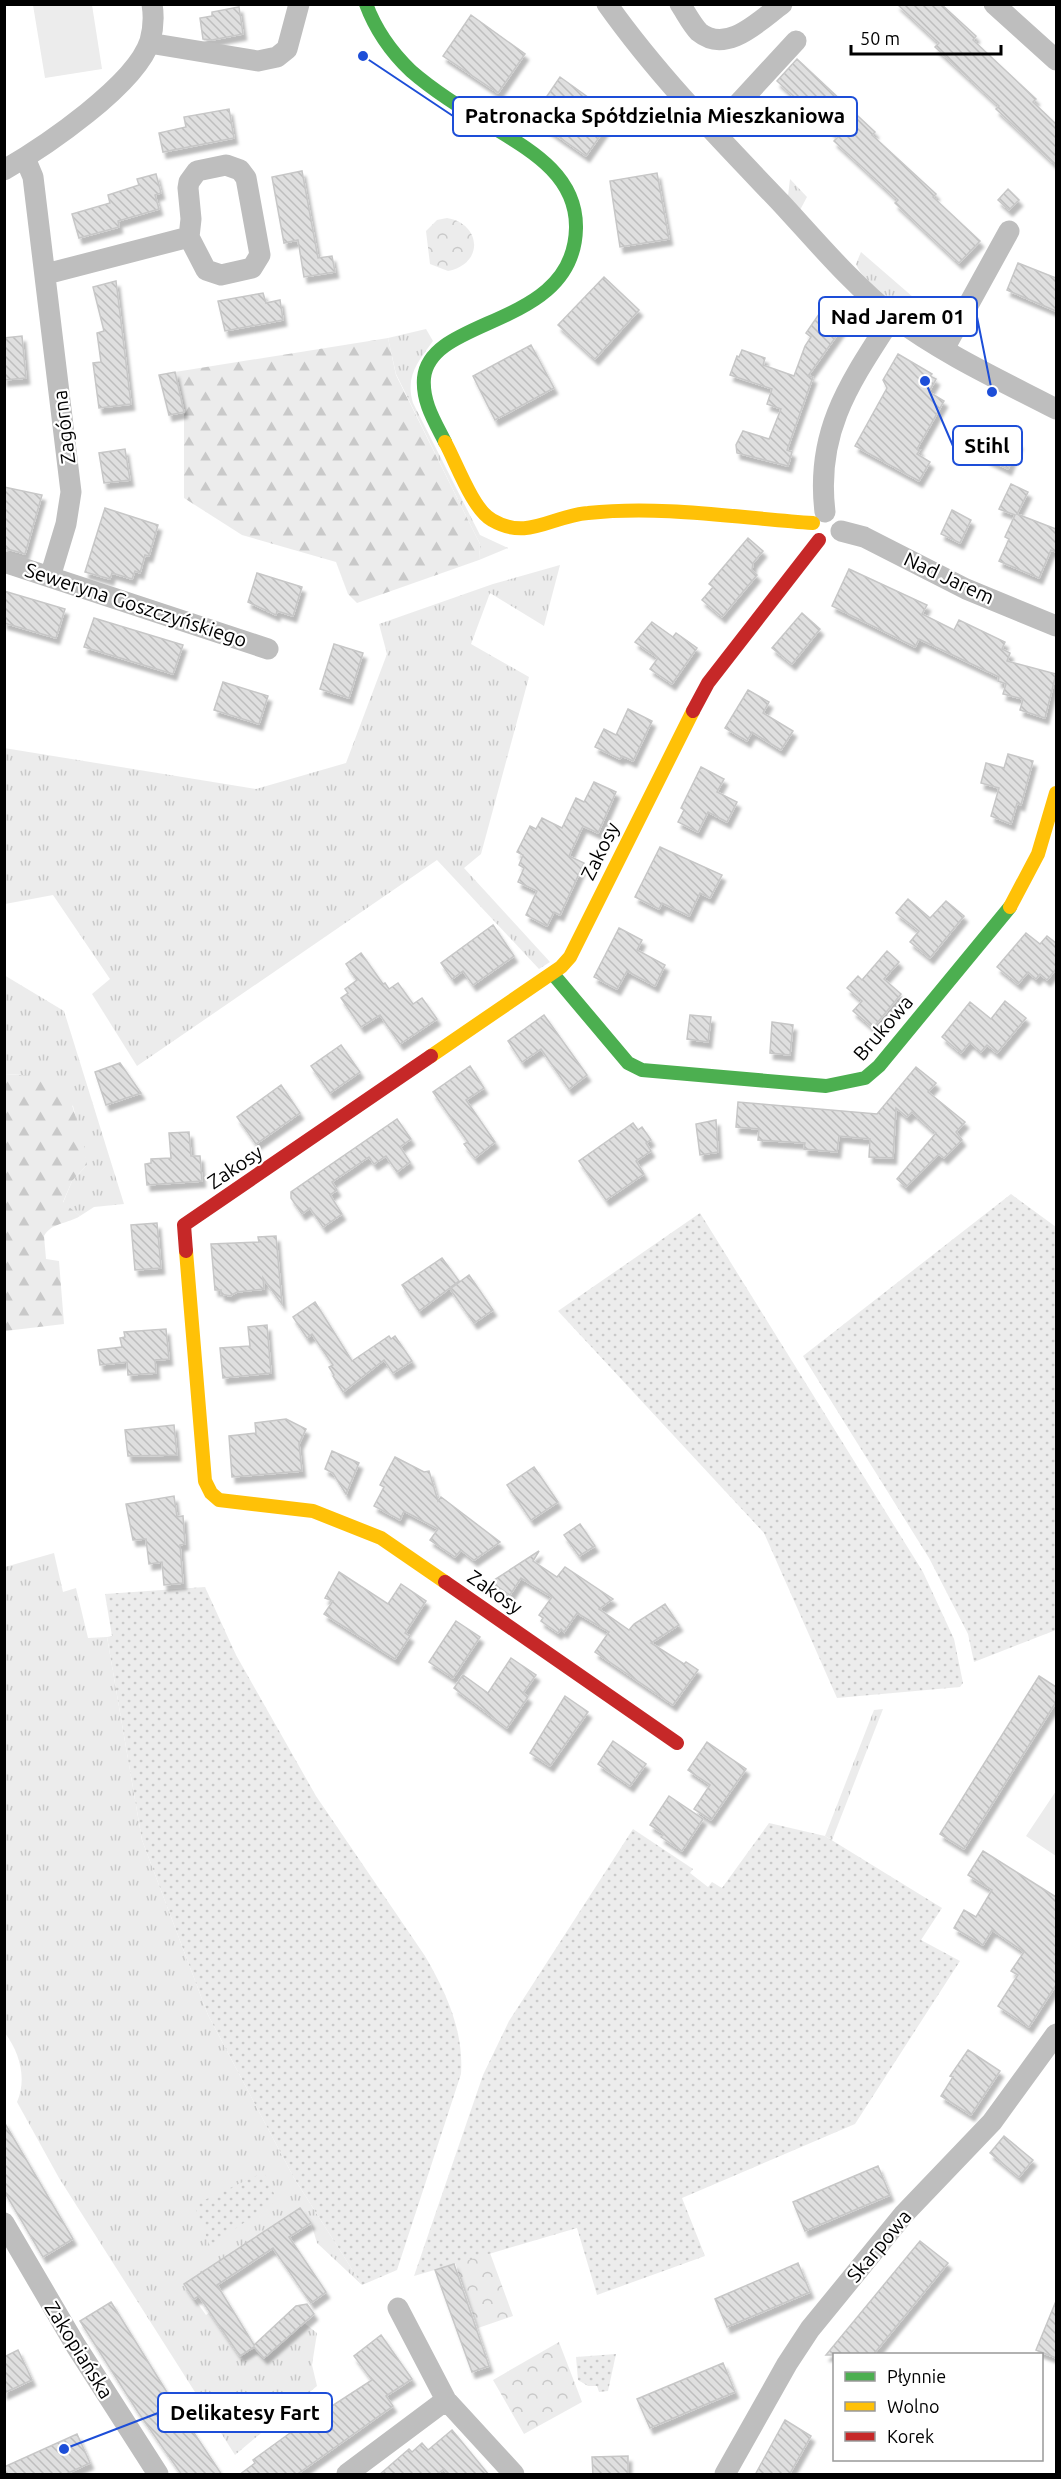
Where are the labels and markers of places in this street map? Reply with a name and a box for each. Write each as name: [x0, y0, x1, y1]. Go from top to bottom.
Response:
callout: Patronacka Spółdzielnia Mieszkaniowa: [453, 97, 857, 136]
callout: Nad Jarem 01: [819, 297, 977, 336]
callout: Stihl: [953, 426, 1022, 465]
callout: Delikatesy Fart: [158, 2393, 332, 2432]

